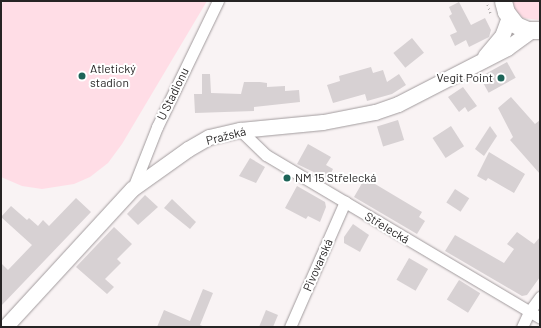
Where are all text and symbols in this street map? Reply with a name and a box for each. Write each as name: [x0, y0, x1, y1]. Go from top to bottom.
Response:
place label: Atletický stadion: [90, 62, 136, 90]
street label: U Stadionu: [154, 65, 192, 123]
marker: Atletický stadion: [77, 71, 87, 81]
place label: Vegit Point: [437, 71, 493, 85]
marker: Vegit Point: [496, 73, 506, 83]
street label: Pražská: [205, 124, 247, 148]
place label: NM 15 Střelecká: [295, 171, 376, 185]
marker: NM 15 Střelecká: [282, 173, 292, 183]
street label: Střelecká: [362, 209, 412, 247]
street label: Pivovarská: [300, 237, 336, 293]

